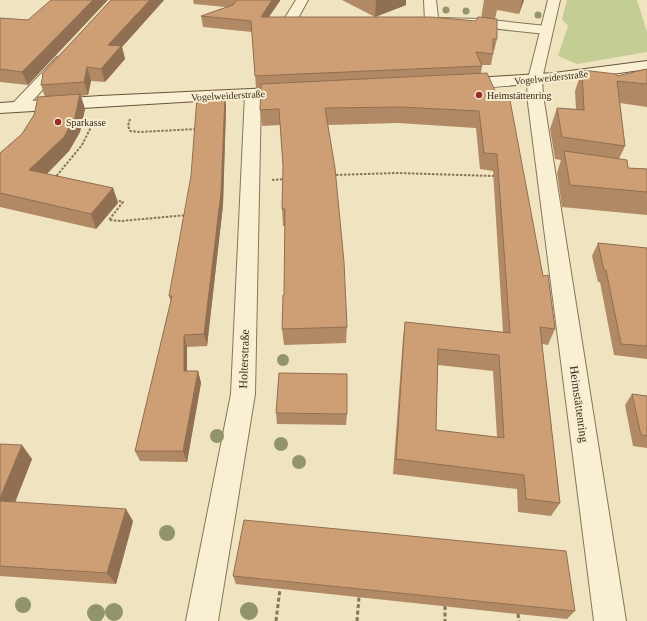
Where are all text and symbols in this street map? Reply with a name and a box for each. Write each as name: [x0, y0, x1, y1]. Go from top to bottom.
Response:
street label: Vogelweiderstraße: [514, 68, 589, 87]
street label: Vogelweiderstraße: [191, 88, 266, 103]
marker: Heimstättenring: [474, 90, 484, 100]
place label: Heimstättenring: [487, 90, 551, 101]
marker: Sparkasse: [53, 117, 63, 127]
place label: Sparkasse: [66, 117, 107, 128]
street label: Holterstraße: [236, 329, 252, 389]
street label: Heimstättenring: [567, 365, 591, 443]

